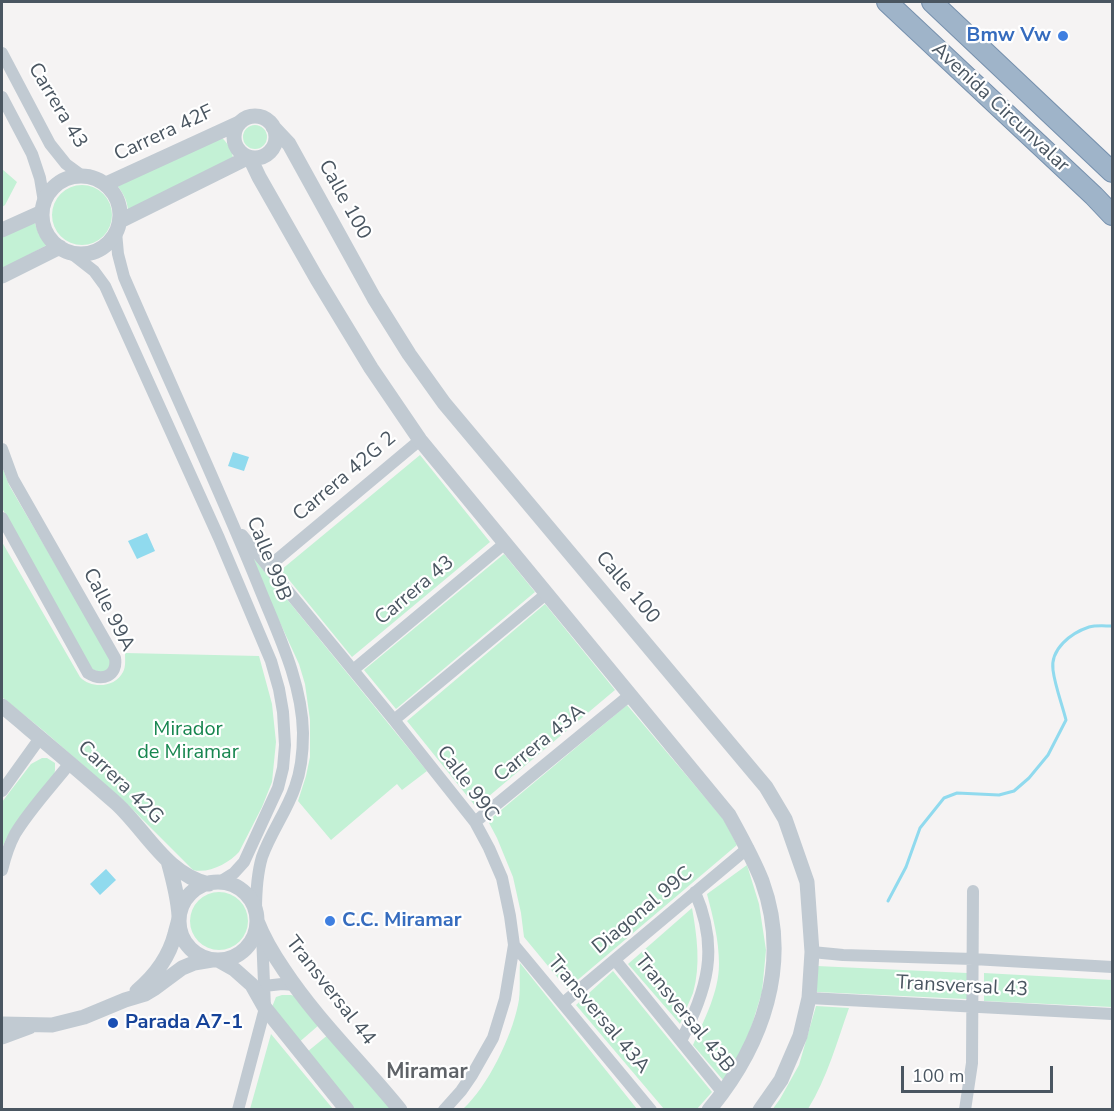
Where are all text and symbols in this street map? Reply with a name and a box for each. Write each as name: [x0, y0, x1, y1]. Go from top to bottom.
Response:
place label: Bmw Vw: [967, 24, 1051, 48]
marker: Bmw Vw: [1056, 29, 1070, 43]
street label: Avenida Circunvalar: [926, 38, 1074, 178]
street label: Carrera 43: [22, 59, 92, 153]
street label: Carrera 42F: [111, 101, 217, 167]
street label: Calle 100: [312, 156, 376, 244]
street label: Carrera 42G 2: [289, 427, 401, 527]
street label: Calle 99B: [240, 513, 296, 605]
street label: Calle 100: [590, 547, 664, 629]
street label: Carrera 43: [371, 551, 459, 631]
street label: Calle 99A: [77, 565, 139, 655]
street label: Carrera 43A: [490, 700, 590, 788]
park label: Mirador de Miramar: [137, 718, 239, 765]
street label: Carrera 42G: [72, 736, 168, 830]
street label: Calle 99C: [431, 741, 503, 827]
street label: Diagonal 99C: [588, 862, 698, 960]
place label: C.C. Miramar: [342, 909, 462, 933]
marker: C.C. Miramar: [323, 914, 337, 928]
street label: Transversal 44: [280, 932, 380, 1050]
street label: Transversal 43B: [629, 950, 739, 1078]
street label: Transversal 43A: [542, 951, 654, 1079]
street label: Transversal 43: [895, 972, 1029, 1002]
place label: Parada A7-1: [125, 1011, 243, 1035]
marker: Parada A7-1: [106, 1016, 120, 1030]
scale bar: [904, 1054, 1056, 1092]
district label: Miramar: [386, 1060, 468, 1086]
text: 100 m: [912, 1064, 964, 1088]

